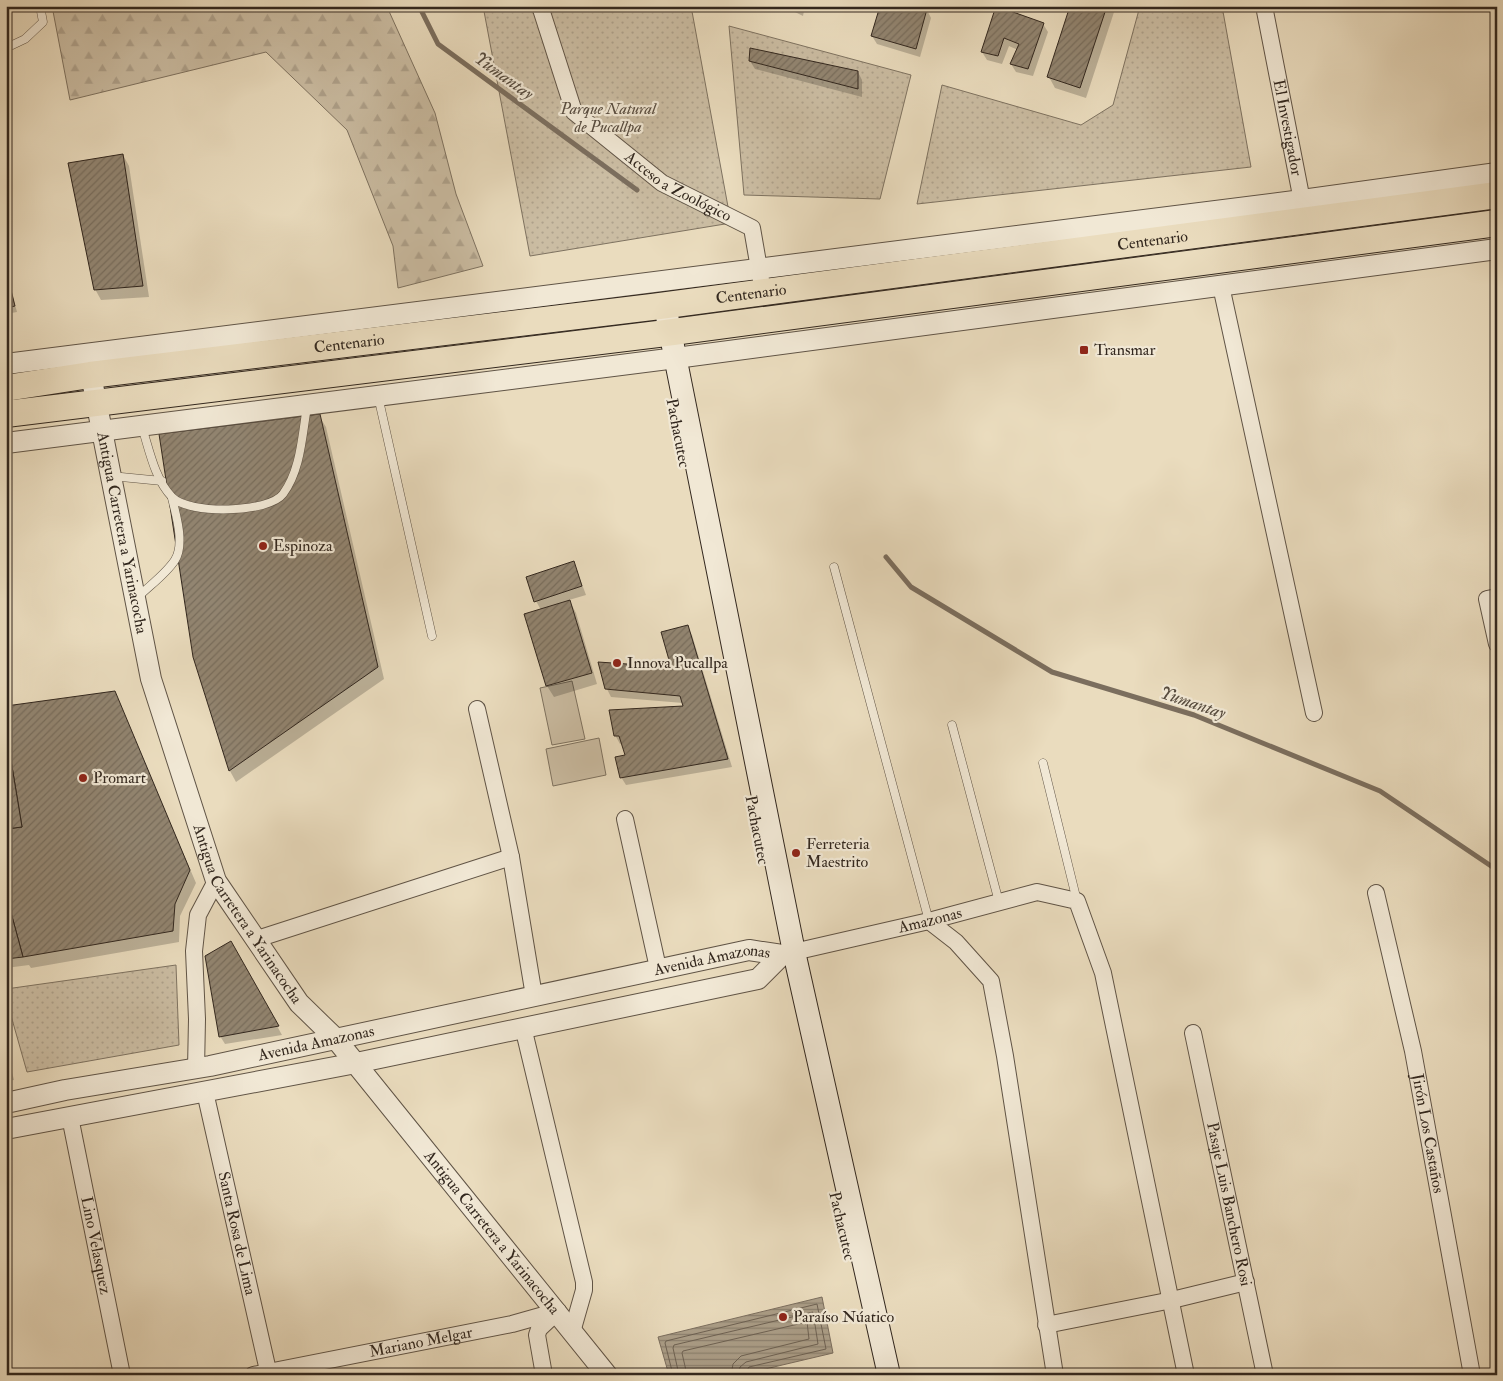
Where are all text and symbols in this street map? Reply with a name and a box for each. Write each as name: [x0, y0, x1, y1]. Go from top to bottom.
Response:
water label: Yumantay: [470, 47, 539, 106]
street label: El Investigador: [1269, 78, 1307, 178]
park label: Parque Natural de Pucallpa: [559, 99, 657, 137]
street label: Acceso a Zoológico: [620, 146, 735, 226]
street label: Centenario: [1116, 226, 1189, 255]
street label: Centenario: [714, 279, 788, 308]
street label: Centenario: [313, 329, 386, 358]
place label: Transmar: [1094, 340, 1155, 360]
marker: Transmar: [1078, 344, 1090, 356]
street label: Pachacutec: [662, 397, 695, 470]
street label: Antigua Carretera a Yarinacocha: [92, 429, 152, 636]
place label: Espinoza: [273, 536, 333, 557]
marker: Espinoza: [257, 540, 269, 552]
place label: Innova Pucallpa: [627, 653, 728, 674]
marker: Innova Pucallpa: [611, 657, 623, 669]
water label: Yumantay: [1157, 681, 1230, 725]
place label: Promart: [93, 768, 146, 788]
marker: Promart: [77, 772, 89, 784]
street label: Pachacutec: [741, 794, 774, 867]
street label: Antigua Carretera a Yarinacocha: [188, 821, 307, 1008]
place label: Ferreteria Maestrito: [806, 834, 870, 872]
marker: Ferreteria Maestrito: [790, 847, 802, 859]
street label: Amazonas: [895, 903, 964, 938]
street label: Avenida Amazonas: [651, 940, 772, 980]
street label: Avenida Amazonas: [255, 1021, 376, 1066]
street label: Jirón Los Castaños: [1406, 1071, 1449, 1195]
street label: Pasaje Luis Banchero Rosi: [1202, 1120, 1256, 1288]
street label: Antigua Carretera a Yarinacocha: [419, 1145, 564, 1319]
street label: Santa Rosa de Lima: [213, 1170, 261, 1298]
street label: Pachacutec: [824, 1190, 860, 1263]
street label: Lino Velasquez: [76, 1195, 116, 1296]
place label: Paraíso Núatico: [793, 1307, 894, 1327]
marker: Paraíso Núatico: [777, 1311, 789, 1323]
street label: Mariano Melgar: [368, 1322, 474, 1362]

